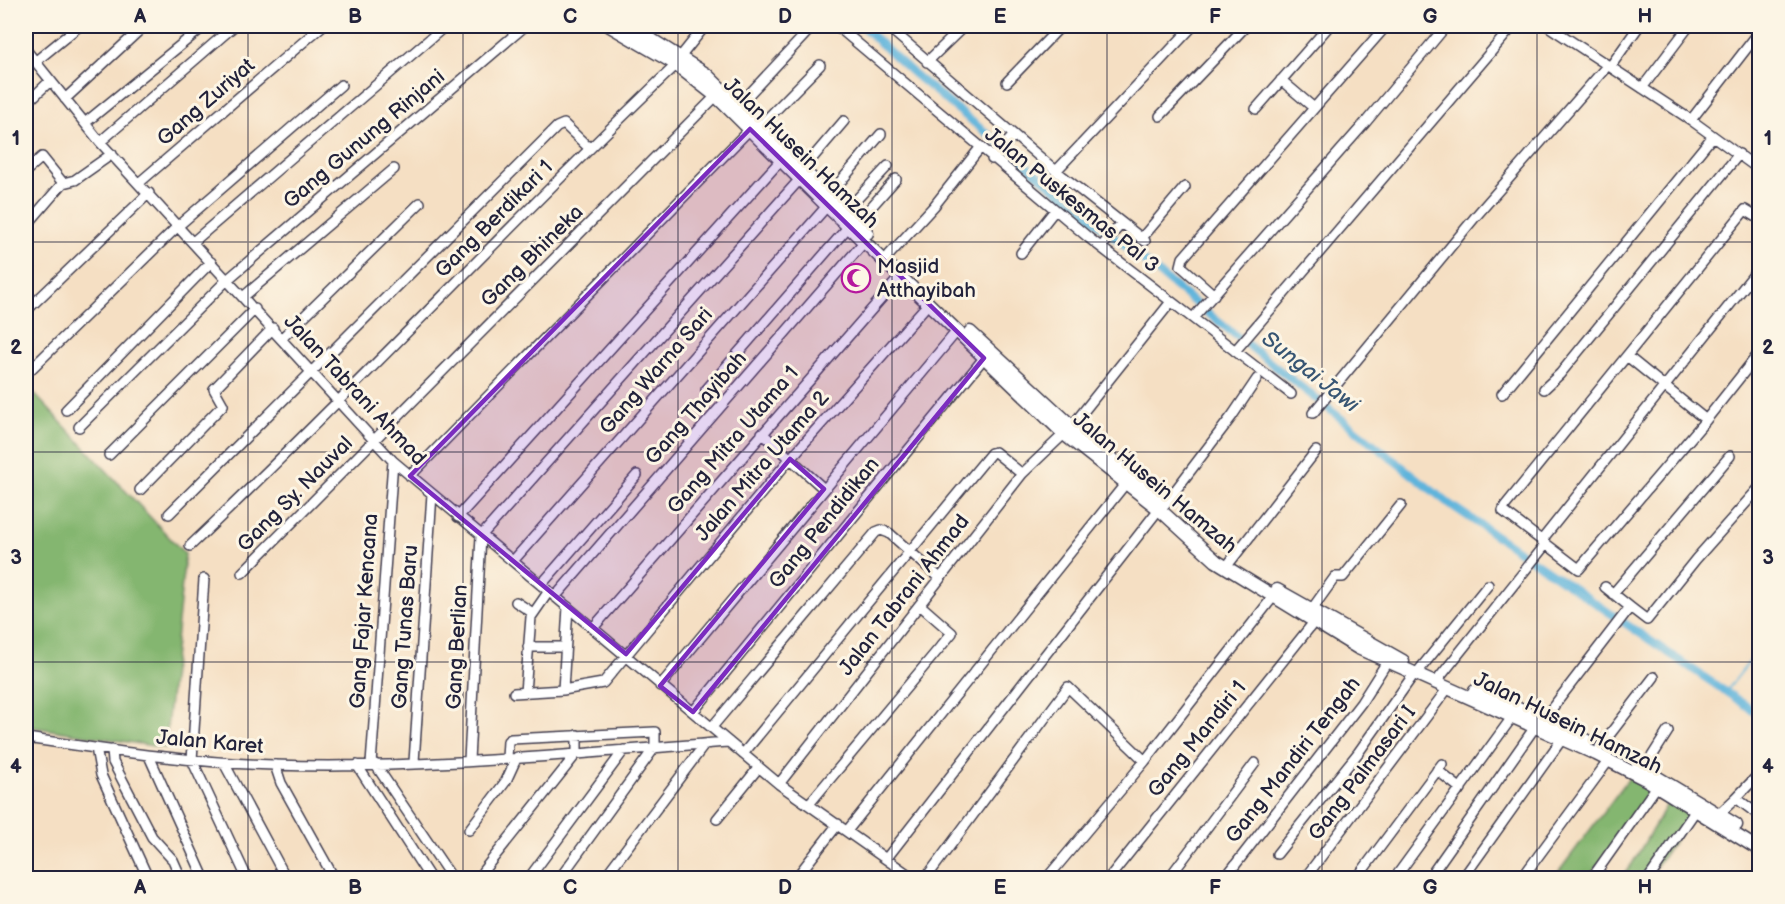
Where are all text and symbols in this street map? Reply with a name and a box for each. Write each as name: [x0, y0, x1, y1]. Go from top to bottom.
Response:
text: A: [133, 5, 147, 29]
text: B: [348, 5, 362, 29]
text: C: [563, 5, 577, 29]
text: D: [778, 5, 792, 29]
text: E: [994, 5, 1007, 29]
text: F: [1209, 5, 1221, 29]
text: G: [1423, 5, 1438, 29]
text: H: [1638, 5, 1652, 29]
street label: Gang Zuriyat: [152, 52, 260, 151]
street label: Gang Gunung Rinjani: [278, 64, 450, 214]
street label: Jalan Husein Hamzah: [718, 72, 884, 234]
street label: Jalan Puskesmas Pal 3: [980, 122, 1164, 278]
text: 1: [12, 127, 20, 151]
text: 1: [1764, 127, 1772, 151]
street label: Gang Berdikari 1: [430, 155, 558, 283]
street label: Gang Bhineka: [476, 200, 588, 312]
place label: Masjid Atthayibah: [877, 254, 976, 303]
mosque icon: Masjid Atthayibah: [840, 262, 872, 294]
street label: Gang Warna Sari: [594, 302, 718, 440]
street label: Jalan Tabrani Ahmad: [279, 309, 431, 471]
water label: Sungai Jawi: [1256, 326, 1365, 419]
text: 2: [10, 336, 22, 360]
text: 2: [1762, 336, 1774, 360]
street label: Gang Thayibah: [640, 346, 752, 470]
street label: Gang Mitra Utama 1: [662, 361, 804, 519]
street label: Jalan Mitra Utama 2: [690, 385, 834, 546]
street label: Jalan Husein Hamzah: [1068, 407, 1242, 559]
street label: Gang Sy. Nauval: [232, 431, 358, 557]
street label: Gang Pendidikan: [763, 452, 885, 594]
street label: Jalan Tabrani Ahmad: [833, 510, 975, 680]
street label: Gang Fajar Kencana: [345, 513, 383, 709]
street label: Gang Tunas Baru: [387, 544, 423, 710]
text: 3: [10, 546, 22, 570]
text: 3: [1762, 546, 1774, 570]
street label: Gang Berlian: [441, 584, 473, 710]
street label: Jalan Husein Hamzah: [1470, 666, 1666, 780]
street label: Gang Mandiri Tengah: [1220, 672, 1366, 848]
street label: Gang Mandiri 1: [1142, 676, 1252, 802]
street label: Gang Palmasari I: [1303, 701, 1421, 845]
street label: Jalan Karet: [155, 725, 265, 759]
text: 4: [10, 755, 22, 779]
text: 4: [1762, 755, 1774, 779]
text: A: [133, 876, 147, 900]
text: B: [348, 876, 362, 900]
text: C: [563, 876, 577, 900]
text: D: [778, 876, 792, 900]
text: E: [994, 876, 1007, 900]
text: F: [1209, 876, 1221, 900]
text: G: [1423, 876, 1438, 900]
text: H: [1638, 876, 1652, 900]

